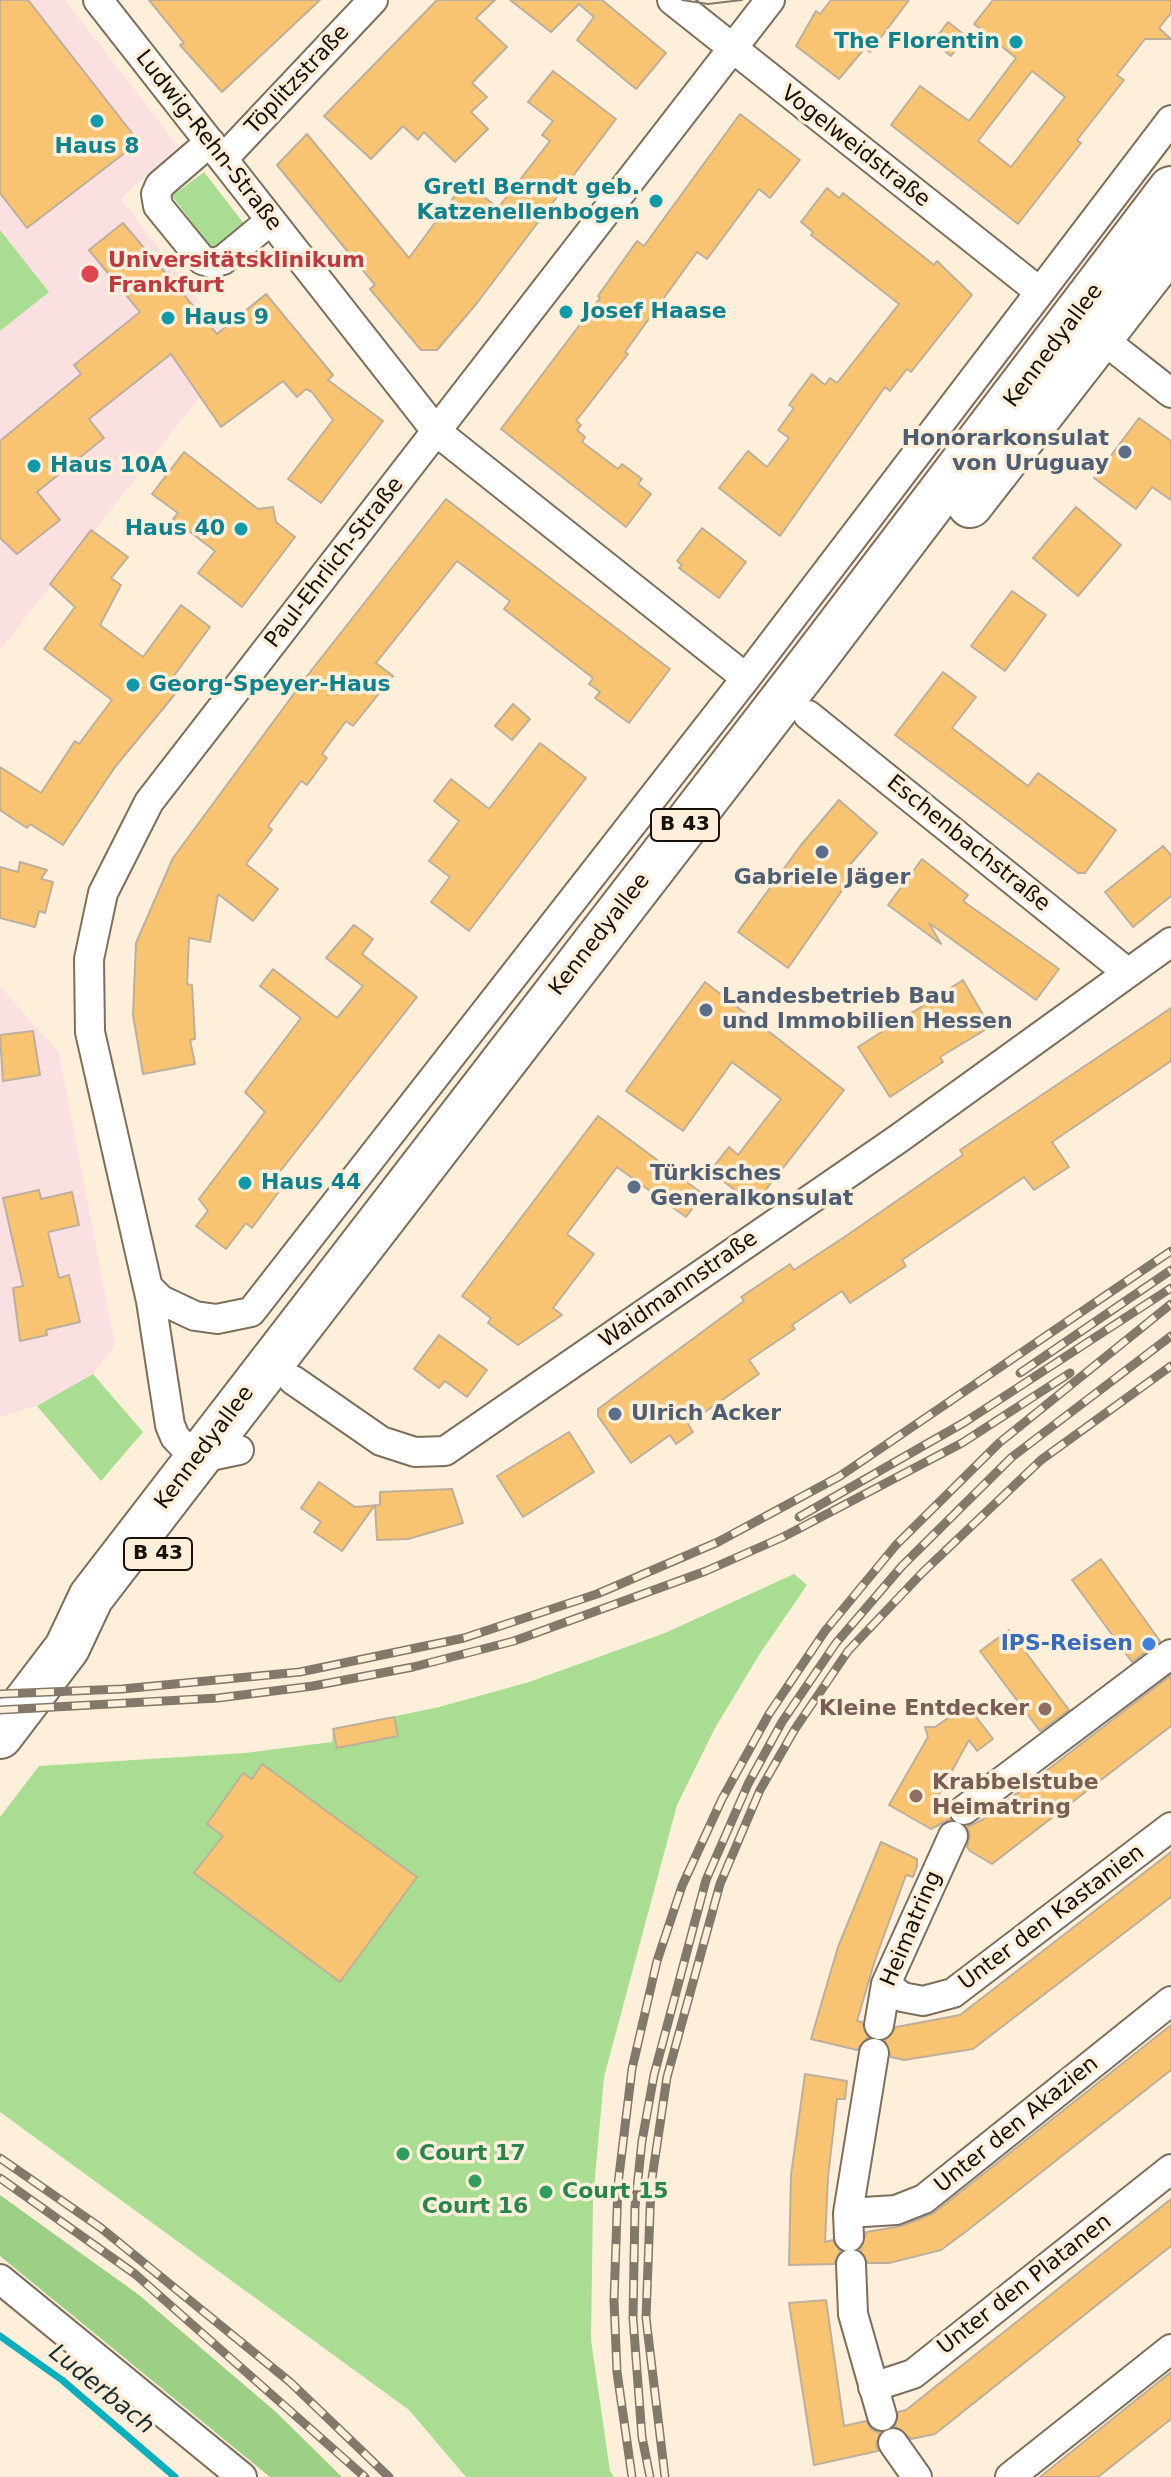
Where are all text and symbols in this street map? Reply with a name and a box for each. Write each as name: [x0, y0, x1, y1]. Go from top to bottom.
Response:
street label: Töplitzstraße: [240, 20, 356, 140]
place label: The Florentin: [834, 29, 1000, 55]
marker: The Florentin: [1007, 33, 1025, 51]
street label: Ludwig-Rehn-Straße: [129, 45, 287, 237]
street label: Vogelweidstraße: [775, 81, 935, 213]
marker: Haus 8: [88, 112, 106, 130]
place label: Haus 8: [55, 134, 139, 160]
place label: Gretl Berndt geb. Katzenellenbogen: [416, 175, 640, 226]
marker: Gretl Berndt geb. Katzenellenbogen: [647, 192, 665, 210]
place label: Universitätsklinikum Frankfurt: [108, 248, 365, 300]
marker: Universitätsklinikum Frankfurt: [79, 263, 101, 285]
street label: Kennedyallee: [999, 279, 1109, 413]
place label: Josef Haase: [582, 299, 727, 325]
marker: Josef Haase: [557, 303, 575, 321]
place label: Haus 9: [184, 305, 269, 331]
marker: Haus 9: [159, 309, 177, 327]
place label: Honorarkonsulat von Uruguay: [902, 426, 1109, 478]
marker: Honorarkonsulat von Uruguay: [1116, 443, 1134, 461]
place label: Haus 10A: [50, 453, 167, 479]
marker: Haus 10A: [25, 457, 43, 475]
street label: Paul-Ehrlich-Straße: [260, 472, 410, 654]
place label: Haus 40: [125, 516, 225, 542]
marker: Haus 40: [232, 520, 250, 538]
place label: Georg-Speyer-Haus: [149, 672, 391, 698]
marker: Georg-Speyer-Haus: [124, 676, 142, 694]
street label: Eschenbachstraße: [881, 770, 1055, 918]
road number: B 43: [651, 809, 719, 841]
marker: Gabriele Jäger: [813, 843, 831, 861]
place label: Gabriele Jäger: [734, 865, 910, 891]
street label: Kennedyallee: [544, 869, 656, 1001]
place label: Landesbetrieb Bau und Immobilien Hessen: [722, 984, 1013, 1036]
marker: Landesbetrieb Bau und Immobilien Hessen: [697, 1001, 715, 1019]
place label: Türkisches Generalkonsulat: [650, 1161, 853, 1212]
place label: Haus 44: [261, 1170, 361, 1196]
marker: Haus 44: [236, 1174, 254, 1192]
marker: Türkisches Generalkonsulat: [625, 1178, 643, 1196]
street label: Waidmannstraße: [595, 1226, 763, 1354]
street label: Kennedyallee: [150, 1381, 260, 1515]
place label: Ulrich Acker: [631, 1401, 781, 1427]
marker: Ulrich Acker: [606, 1405, 624, 1423]
road number: B 43: [124, 1538, 192, 1570]
place label: IPS-Reisen: [1001, 1631, 1133, 1657]
marker: IPS-Reisen: [1140, 1635, 1158, 1653]
place label: Kleine Entdecker: [819, 1696, 1029, 1722]
marker: Kleine Entdecker: [1036, 1700, 1054, 1718]
place label: Krabbelstube Heimatring: [932, 1770, 1099, 1822]
marker: Krabbelstube Heimatring: [907, 1787, 925, 1805]
street label: Unter den Kastanien: [954, 1840, 1150, 1996]
street label: Heimatring: [876, 1867, 948, 1991]
street label: Unter den Akazien: [930, 2051, 1104, 2199]
place label: Court 17: [419, 2141, 526, 2167]
marker: Court 17: [394, 2145, 412, 2163]
marker: Court 16: [466, 2172, 484, 2190]
place label: Court 15: [562, 2179, 669, 2205]
marker: Court 15: [537, 2183, 555, 2201]
place label: Court 16: [422, 2194, 528, 2220]
street label: Unter den Platanen: [933, 2209, 1117, 2361]
water label: Luderbach: [43, 2339, 159, 2441]

